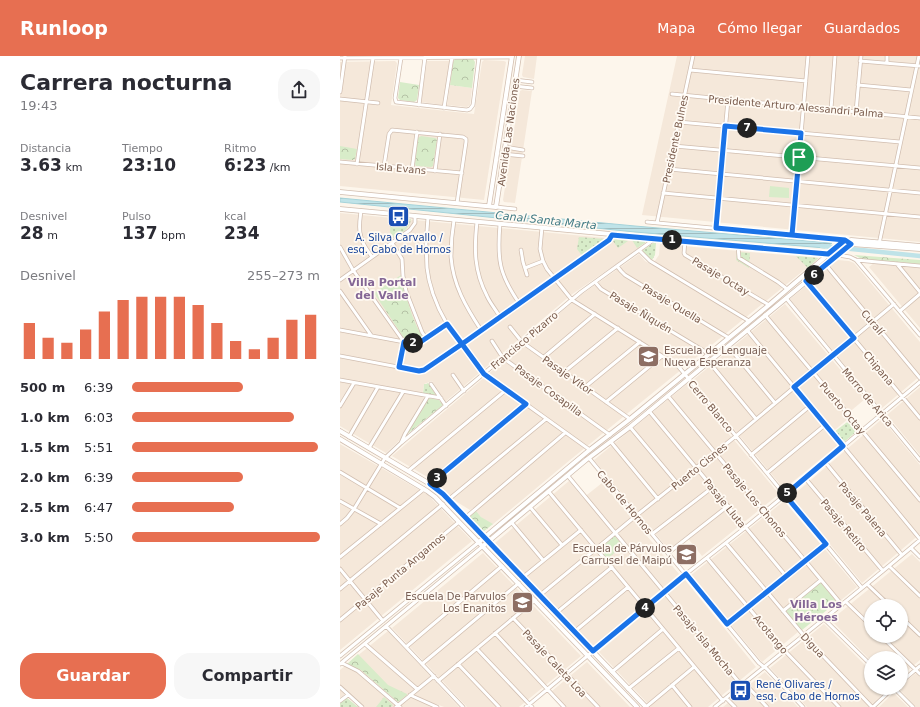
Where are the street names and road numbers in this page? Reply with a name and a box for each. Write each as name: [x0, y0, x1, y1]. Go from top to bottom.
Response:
street label: Avenida Las Naciones: [495, 77, 522, 187]
street label: Presidente Arturo Alessandri Palma: [708, 93, 884, 120]
street label: Presidente Bulnes: [661, 94, 690, 184]
street label: Isla Evans: [375, 161, 426, 176]
street label: Pasaje Octay: [690, 255, 751, 298]
street label: Pasaje Quella: [640, 281, 703, 325]
street label: Pasaje Ñiquén: [608, 289, 674, 335]
street label: Curalí: [859, 308, 887, 338]
street label: Francisco Pizarro: [489, 309, 560, 372]
street label: Chipana: [861, 349, 896, 388]
street label: Pasaje Vítor: [540, 354, 596, 397]
street label: Pasaje Cosapilla: [513, 362, 584, 418]
street label: Morro de Arica: [840, 366, 895, 429]
street label: Cerro Blanco: [686, 378, 735, 434]
street label: Puerto Octay: [818, 380, 868, 437]
street label: Puerto Cisnes: [669, 441, 729, 492]
street label: Pasaje Los Chonos: [721, 461, 788, 539]
street label: Cabo de Hornos: [595, 468, 654, 536]
street label: Pasaje Lluta: [701, 477, 748, 530]
street label: Pasaje Palena: [836, 480, 889, 539]
street label: Pasaje Retiro: [819, 497, 869, 554]
street label: Pasaje Punta Angamos: [353, 531, 447, 612]
street label: Pasaje Isla Mocha: [671, 603, 736, 678]
street label: Acotango: [751, 613, 790, 656]
street label: Pasaje Caleta Loa: [521, 627, 589, 699]
street label: Digua: [799, 631, 827, 660]

